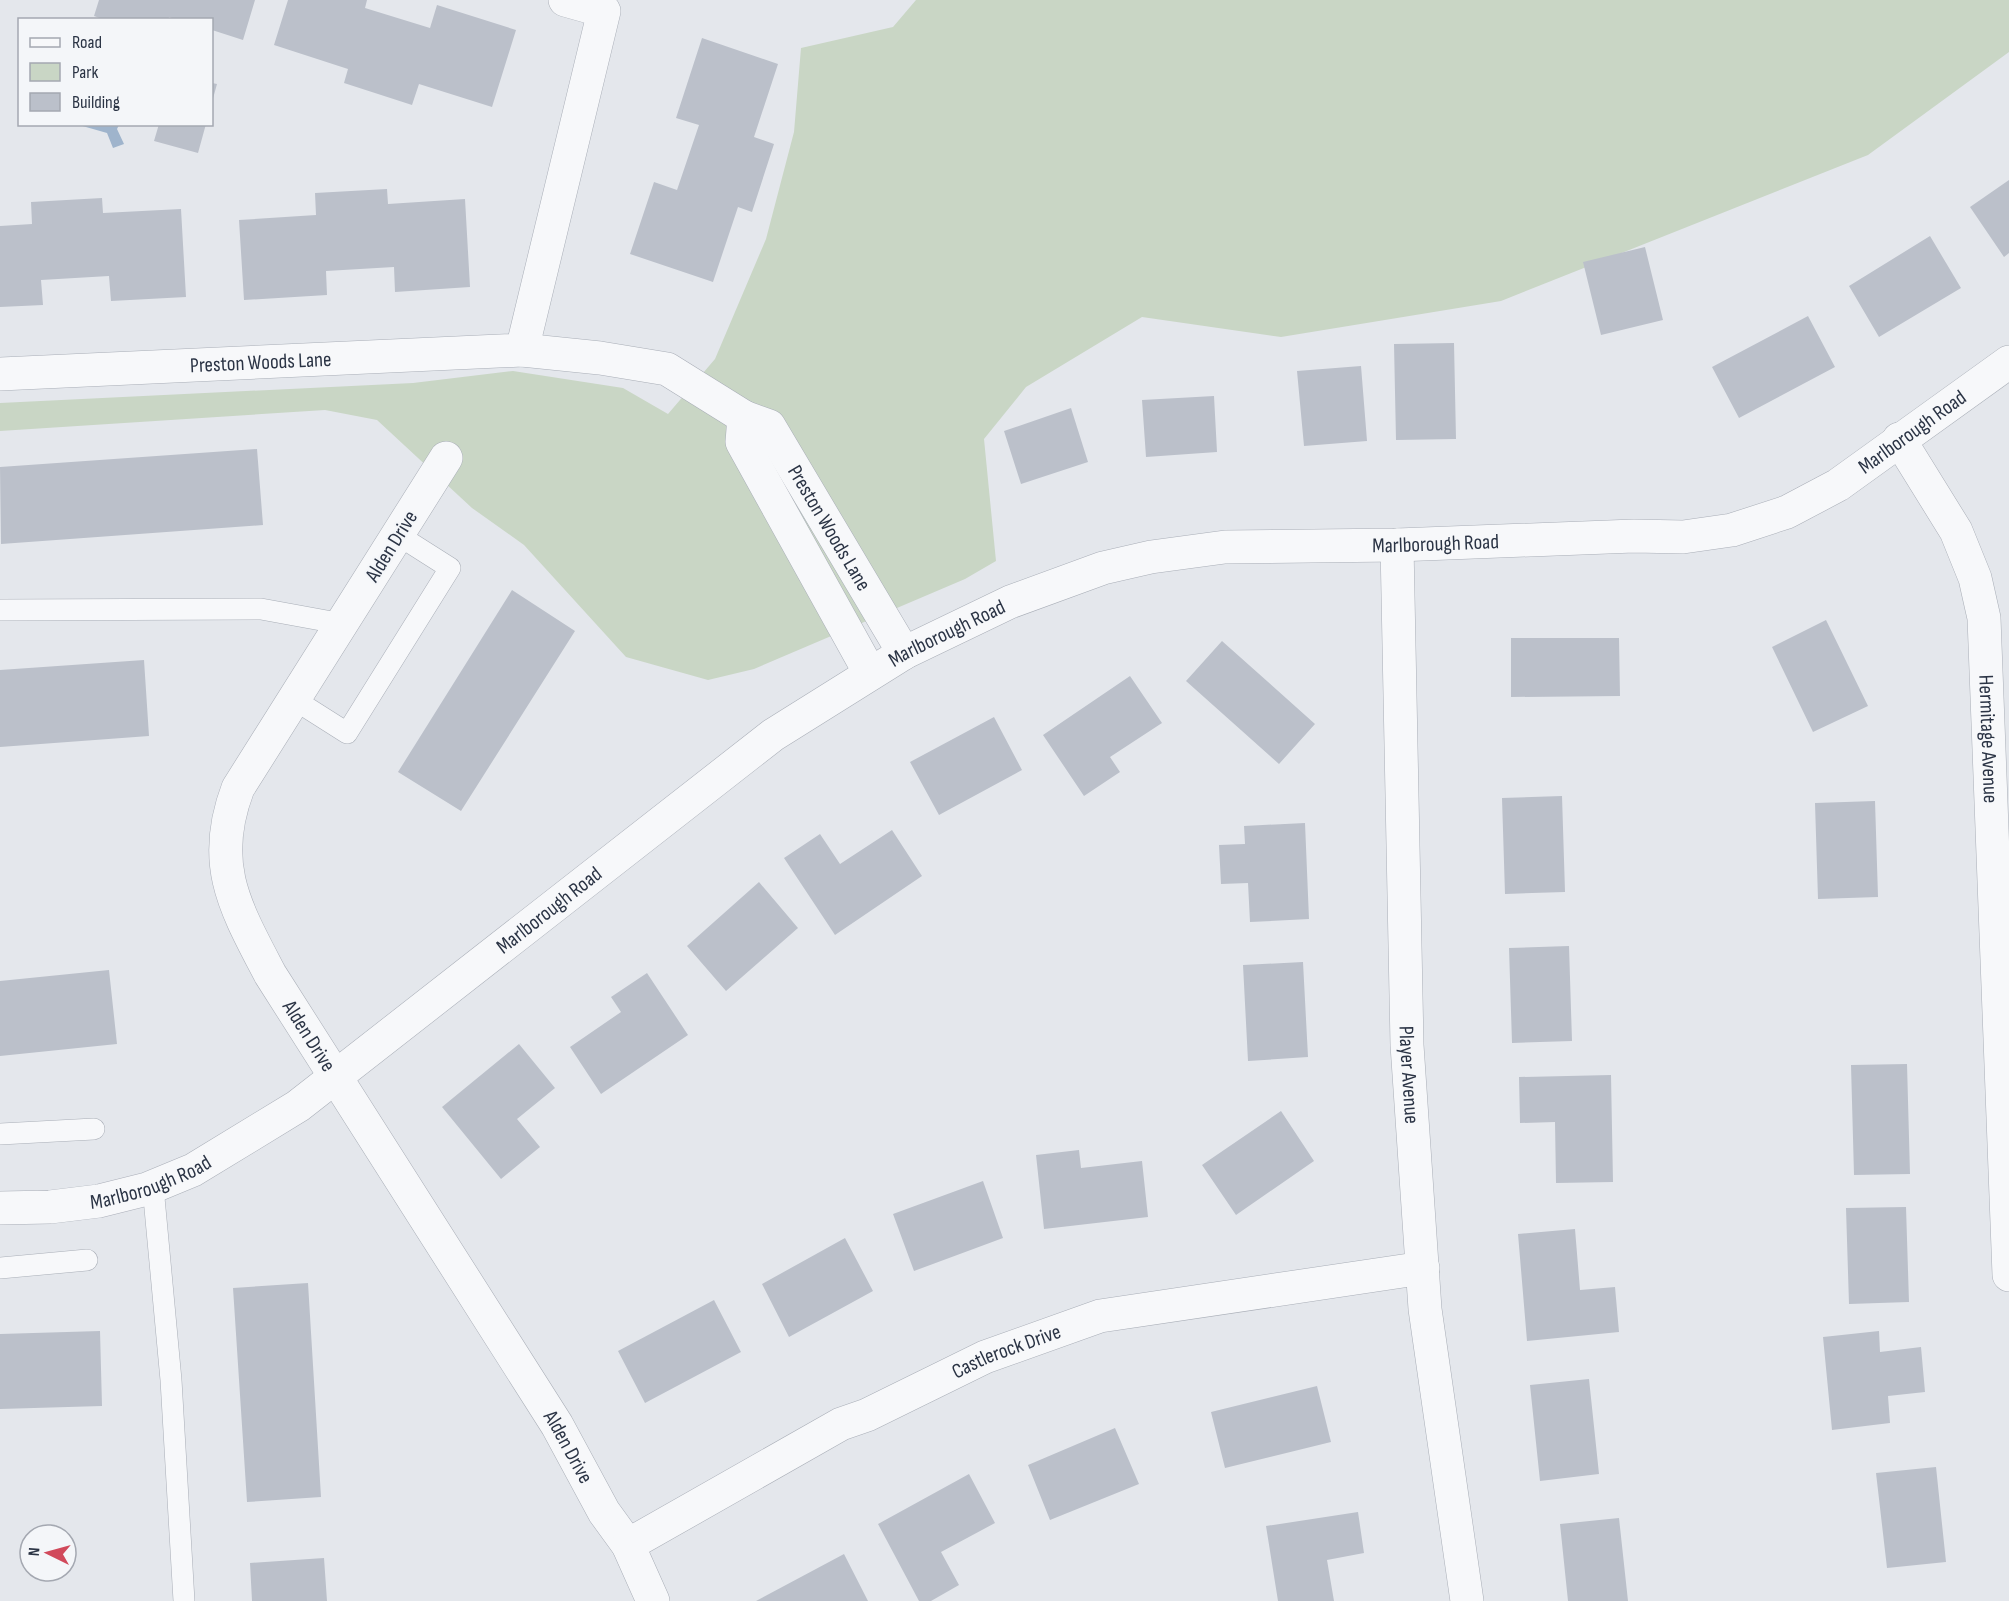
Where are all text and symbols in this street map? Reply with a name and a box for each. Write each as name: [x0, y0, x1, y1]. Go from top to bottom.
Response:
legend: [18, 18, 213, 126]
text: Road: [72, 32, 102, 53]
text: Park: [72, 62, 98, 83]
text: Building: [72, 92, 120, 113]
street label: Preston Woods Lane: [189, 347, 332, 378]
street label: Marlborough Road: [1854, 385, 1971, 479]
street label: Preston Woods Lane: [782, 461, 876, 595]
street label: Alden Drive: [359, 506, 423, 587]
street label: Marlborough Road: [1372, 529, 1499, 558]
street label: Marlborough Road: [884, 594, 1009, 673]
street label: Hermitage Avenue: [1973, 674, 2003, 804]
street label: Marlborough Road: [492, 861, 607, 959]
street label: Alden Drive: [276, 995, 341, 1076]
street label: Player Avenue: [1394, 1026, 1424, 1125]
street label: Marlborough Road: [89, 1150, 216, 1215]
street label: Castlerock Drive: [948, 1319, 1064, 1384]
street label: Alden Drive: [537, 1405, 598, 1488]
north arrow: [18, 1523, 78, 1583]
text: N: [25, 1547, 44, 1557]

